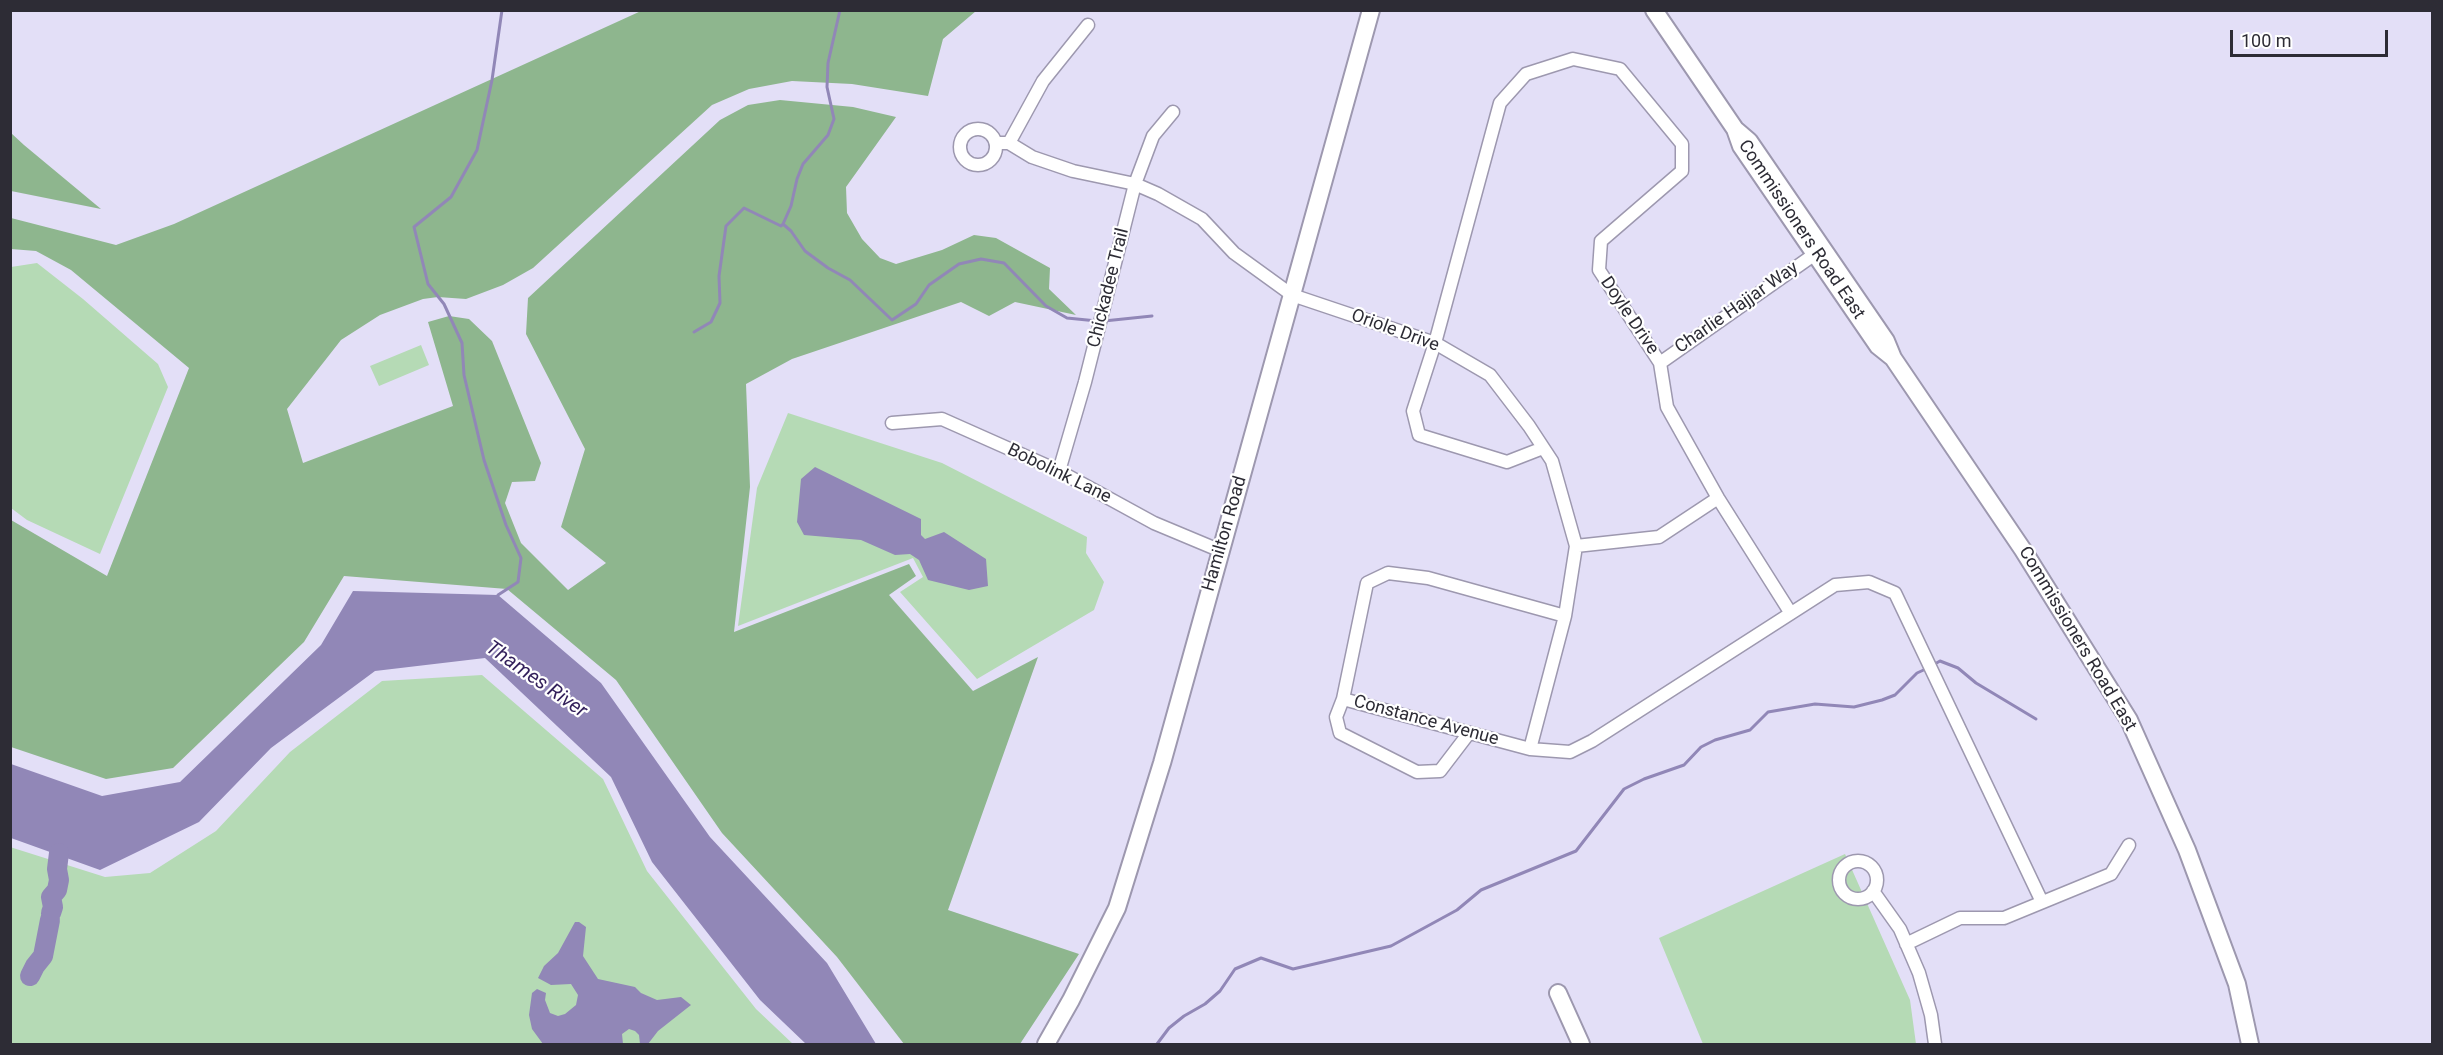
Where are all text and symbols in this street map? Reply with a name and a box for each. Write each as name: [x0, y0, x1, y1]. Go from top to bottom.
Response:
scale bar: [2233, 18, 2390, 56]
text: 100 m: [2241, 30, 2292, 51]
street label: Commissioners Road East: [1733, 136, 1869, 324]
street label: Chickadee Trail: [1084, 226, 1134, 350]
street label: Charlie Hajjar Way: [1671, 257, 1803, 359]
street label: Doyle Drive: [1595, 273, 1663, 359]
street label: Oriole Drive: [1348, 305, 1442, 357]
street label: Bobolink Lane: [1003, 440, 1115, 508]
street label: Hamilton Road: [1198, 474, 1252, 594]
street label: Commissioners Road East: [2013, 543, 2141, 735]
water label: Thames River: [481, 636, 591, 724]
street label: Constance Avenue: [1351, 691, 1501, 751]

